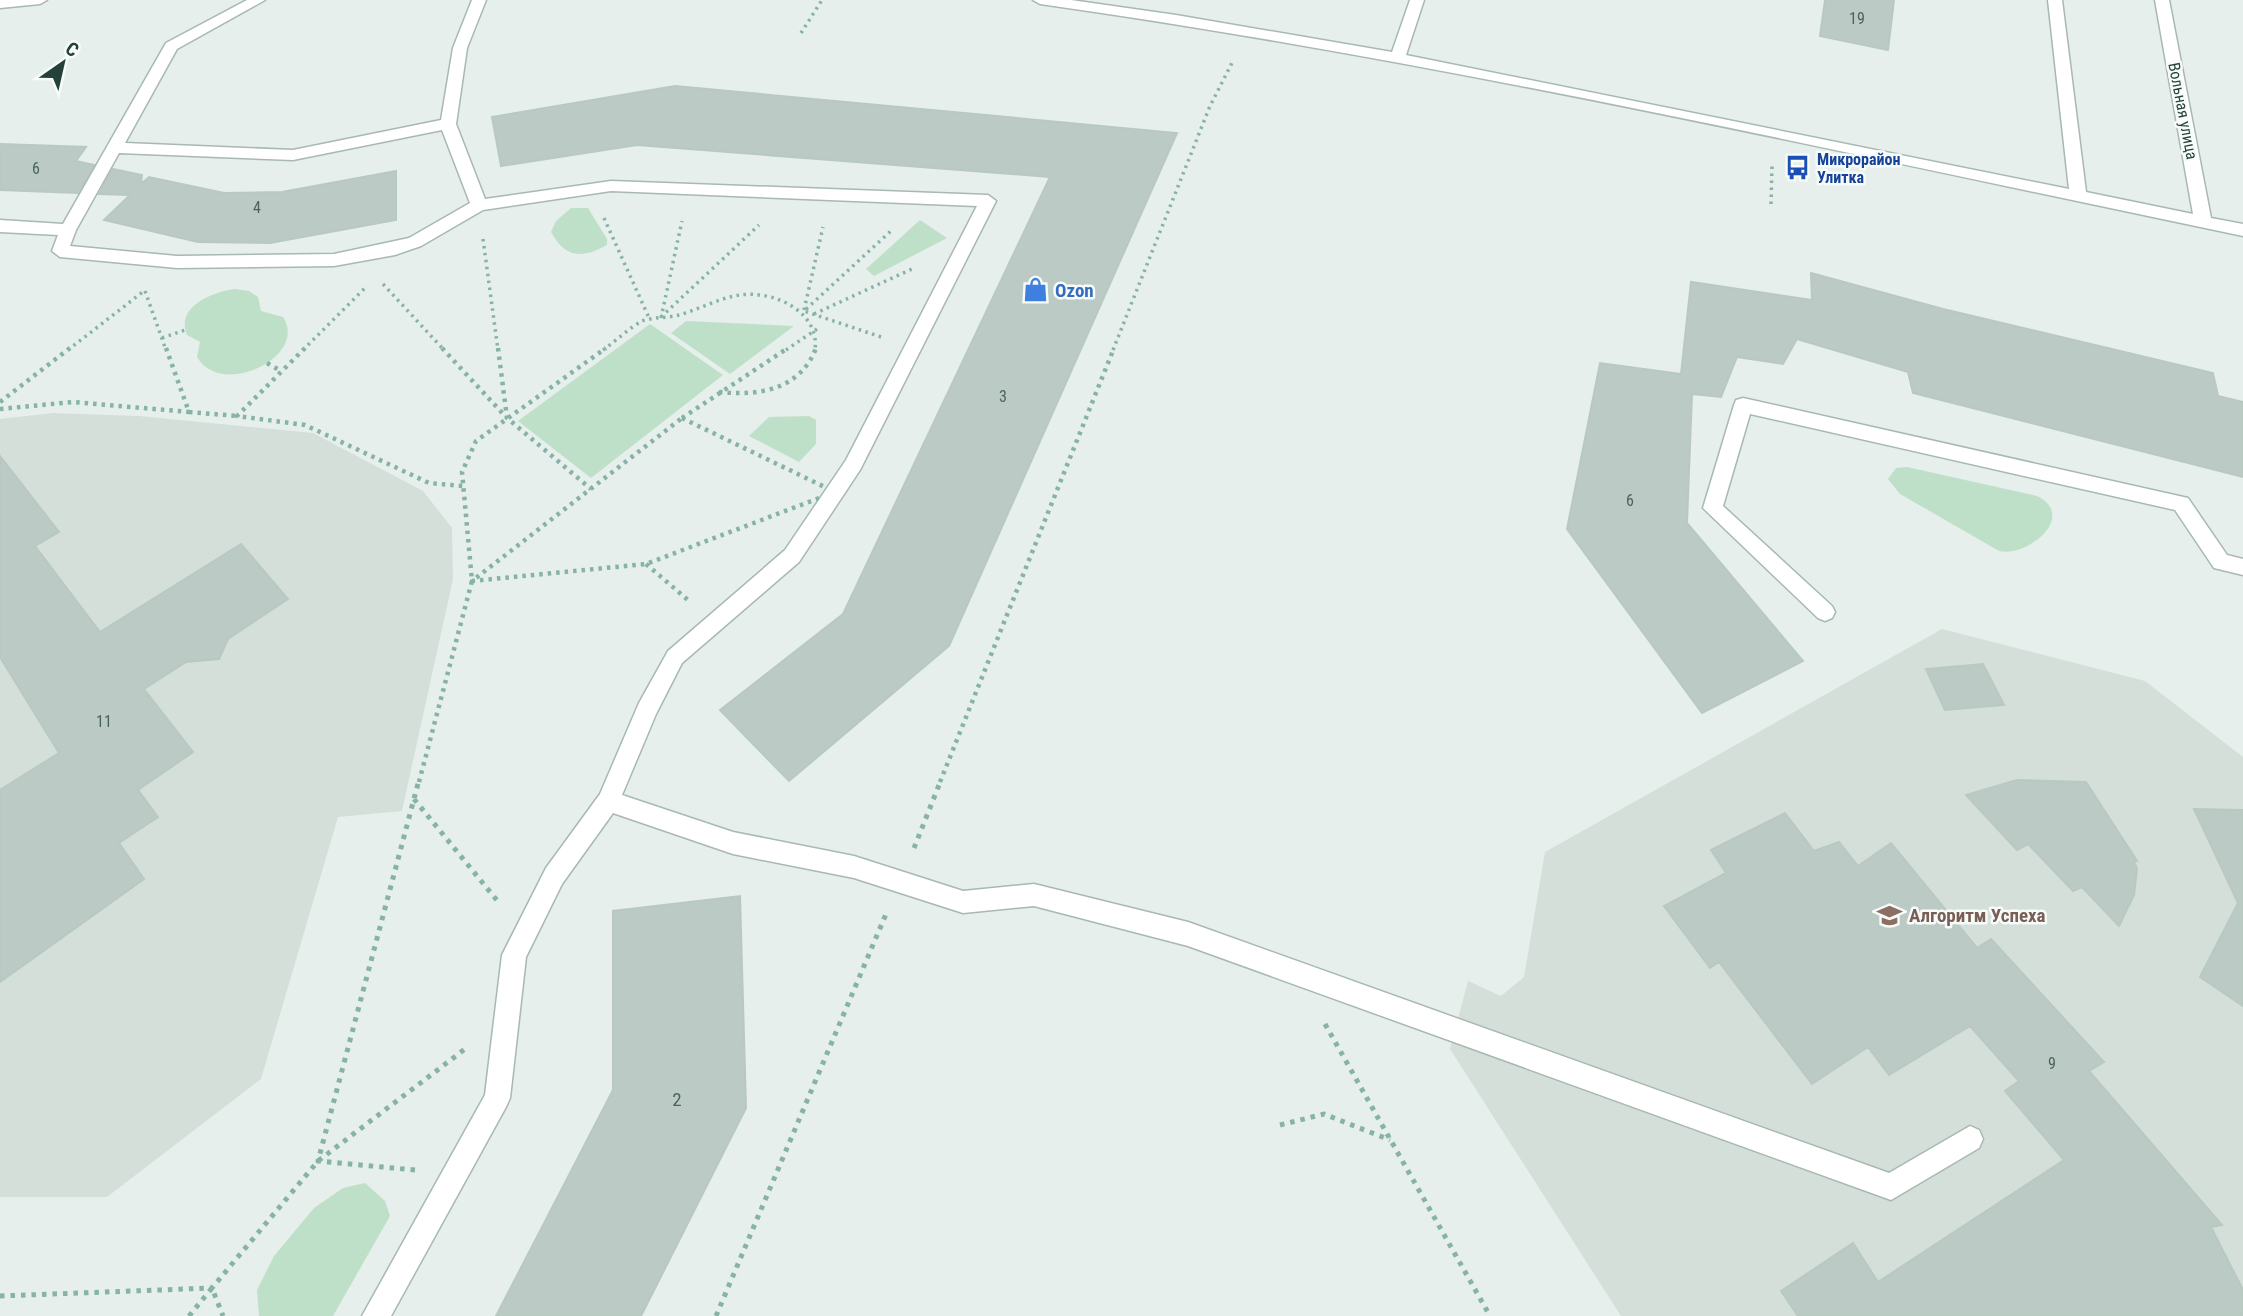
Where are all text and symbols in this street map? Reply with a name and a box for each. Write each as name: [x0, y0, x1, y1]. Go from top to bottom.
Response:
house number: 19: [1849, 9, 1865, 28]
north arrow: [28, 28, 98, 98]
text: С: [61, 37, 83, 62]
street label: Вольная улица: [2164, 61, 2202, 161]
place label: Микрорайон Улитка: [1817, 150, 1901, 187]
bus stop icon: Микрорайон Улитка: [1783, 154, 1811, 182]
house number: 6: [32, 159, 40, 178]
house number: 4: [253, 198, 261, 217]
shop icon: Ozon: [1021, 276, 1049, 304]
place label: Ozon: [1055, 279, 1094, 302]
house number: 3: [999, 387, 1007, 406]
house number: 6: [1626, 491, 1634, 510]
house number: 11: [96, 712, 112, 731]
school or university icon: Алгоритм Успеха: [1875, 901, 1903, 929]
place label: Алгоритм Успеха: [1909, 904, 2046, 927]
house number: 9: [2048, 1054, 2056, 1073]
house number: 2: [672, 1088, 682, 1111]

